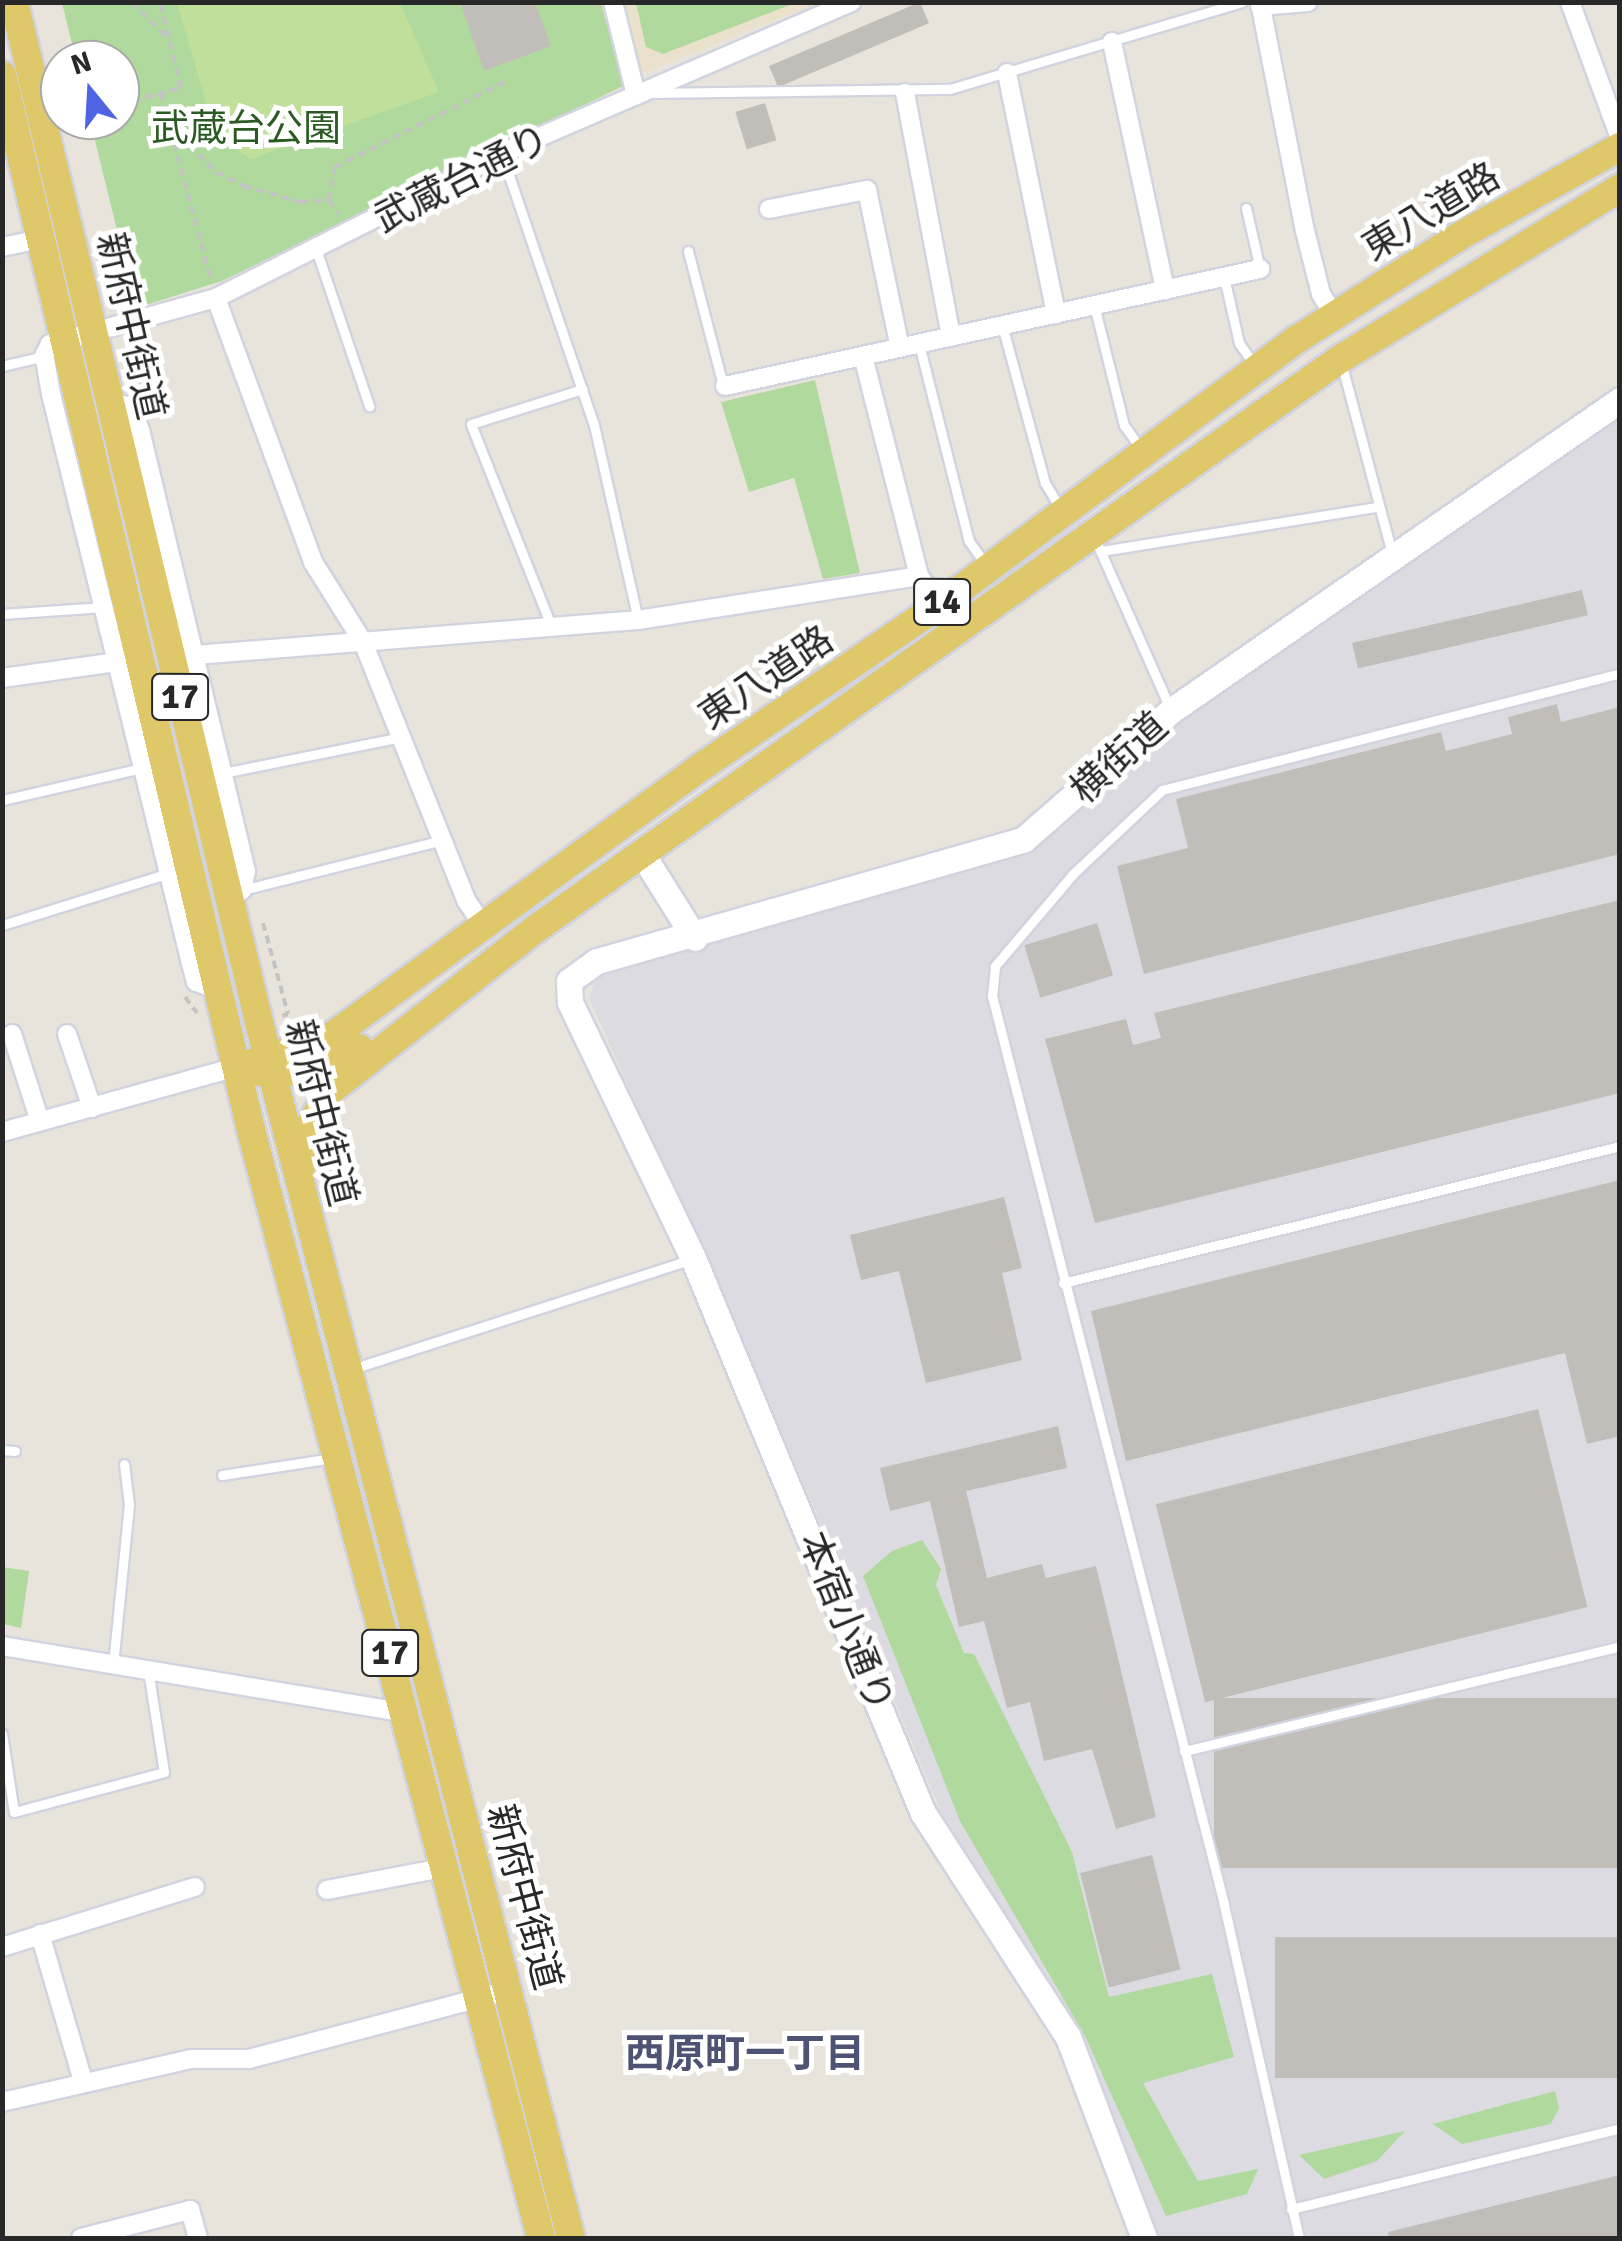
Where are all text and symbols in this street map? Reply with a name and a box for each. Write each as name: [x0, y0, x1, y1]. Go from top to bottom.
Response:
north arrow: [40, 40, 140, 140]
text: N: [67, 44, 96, 83]
park label: 武蔵台公園: [151, 106, 341, 152]
street label: 武蔵台通り: [367, 116, 557, 242]
street label: 東八道路: [1354, 153, 1508, 271]
street label: 新府中街道: [87, 228, 175, 424]
road number: 14: [912, 572, 972, 632]
street label: 東八道路: [690, 617, 842, 739]
road number: 17: [150, 667, 210, 727]
street label: 横街道: [1061, 703, 1177, 813]
street label: 新府中街道: [276, 1015, 366, 1211]
street label: 本宿小通り: [789, 1525, 903, 1719]
road number: 17: [360, 1623, 420, 1683]
street label: 新府中街道: [477, 1799, 571, 1995]
district label: 西原町一丁目: [625, 2030, 865, 2078]

